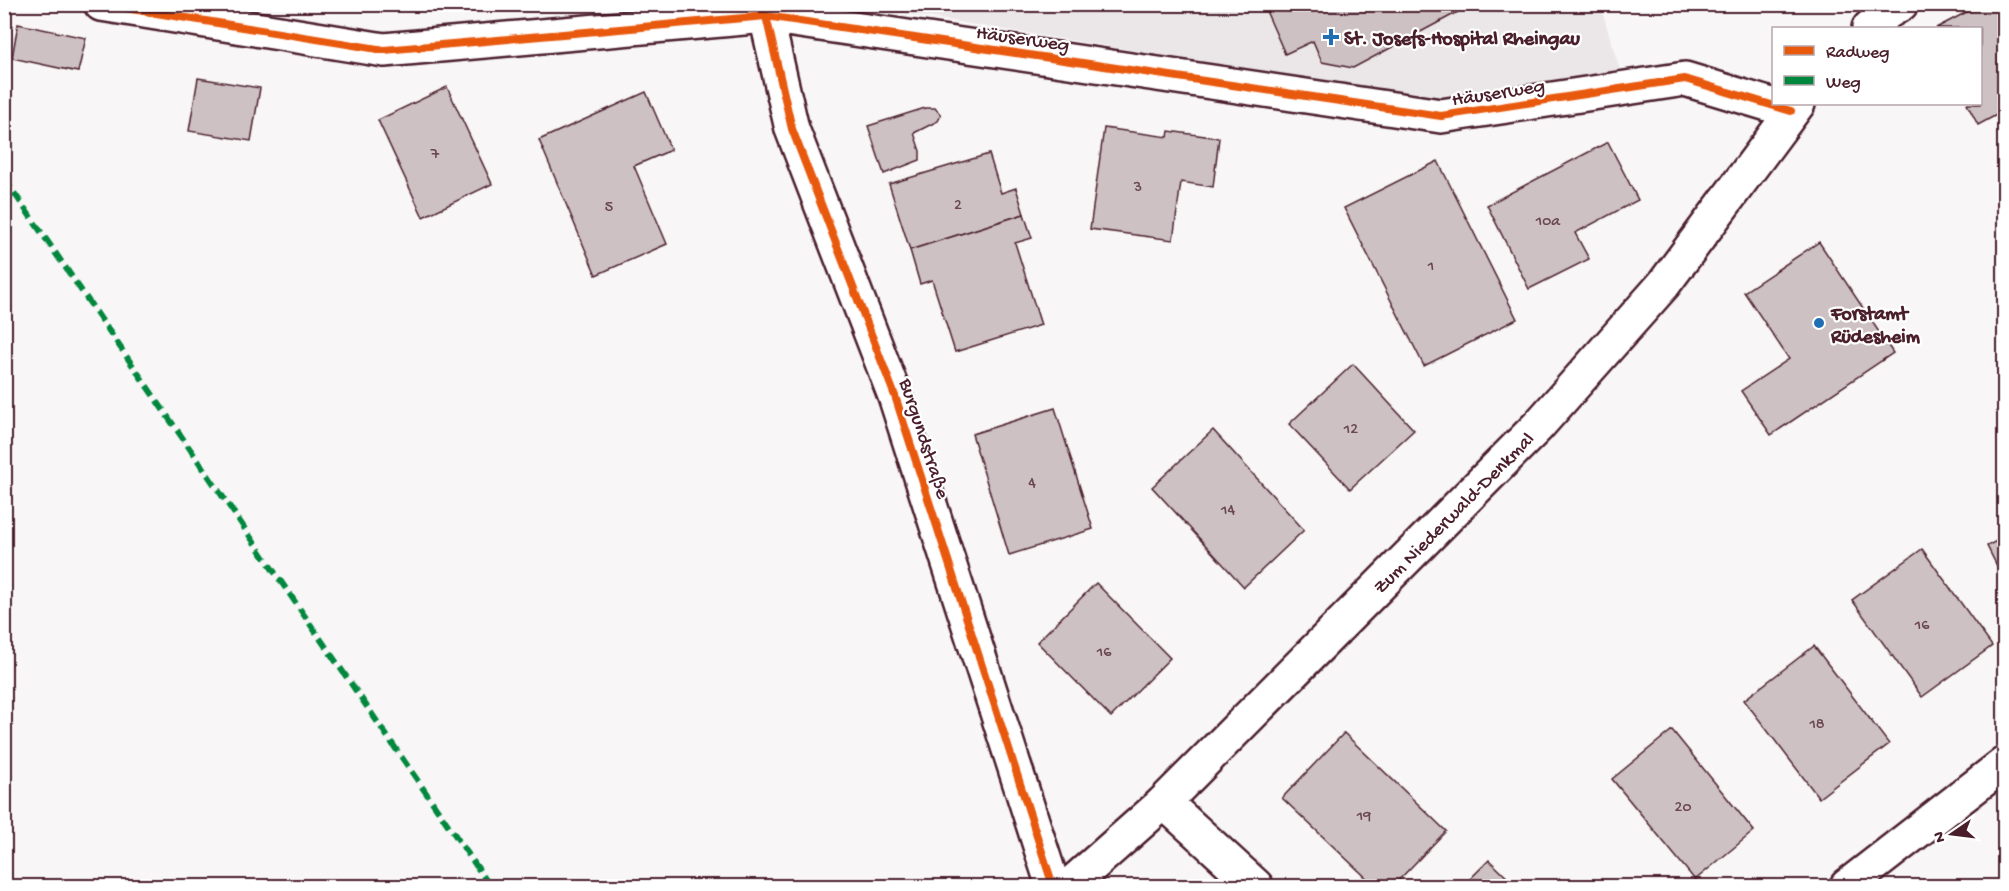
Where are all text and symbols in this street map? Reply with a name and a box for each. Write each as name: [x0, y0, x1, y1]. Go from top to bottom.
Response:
street label: Häuserweg: [974, 23, 1071, 58]
legend: [1772, 27, 1982, 105]
marker: St. Josefs-Hospital Rheingau: [1322, 28, 1340, 46]
place label: St. Josefs-Hospital Rheingau: [1344, 29, 1580, 52]
text: Radweg: [1826, 43, 1889, 64]
text: Weg: [1826, 73, 1861, 94]
street label: Häuserweg: [1450, 76, 1547, 113]
house number: 7: [430, 146, 440, 165]
house number: 3: [1133, 179, 1142, 198]
house number: 2: [954, 197, 962, 216]
house number: 5: [605, 199, 613, 218]
house number: 10a: [1535, 213, 1561, 232]
house number: 1: [1427, 258, 1434, 277]
place label: Forstamt Rüdesheim: [1830, 304, 1921, 350]
marker: Forstamt Rüdesheim: [1812, 316, 1826, 330]
street label: Burgundstraße: [892, 375, 953, 503]
house number: 12: [1343, 421, 1358, 440]
street label: Zum Niederwald-Denkmal: [1370, 429, 1540, 600]
house number: 4: [1028, 475, 1036, 494]
house number: 14: [1220, 502, 1235, 521]
house number: 16: [1914, 617, 1930, 636]
house number: 16: [1096, 644, 1112, 663]
house number: 18: [1808, 716, 1825, 735]
house number: 20: [1675, 799, 1691, 818]
north arrow: [1922, 804, 1982, 864]
house number: 19: [1356, 808, 1371, 827]
text: N: [1930, 829, 1951, 844]

